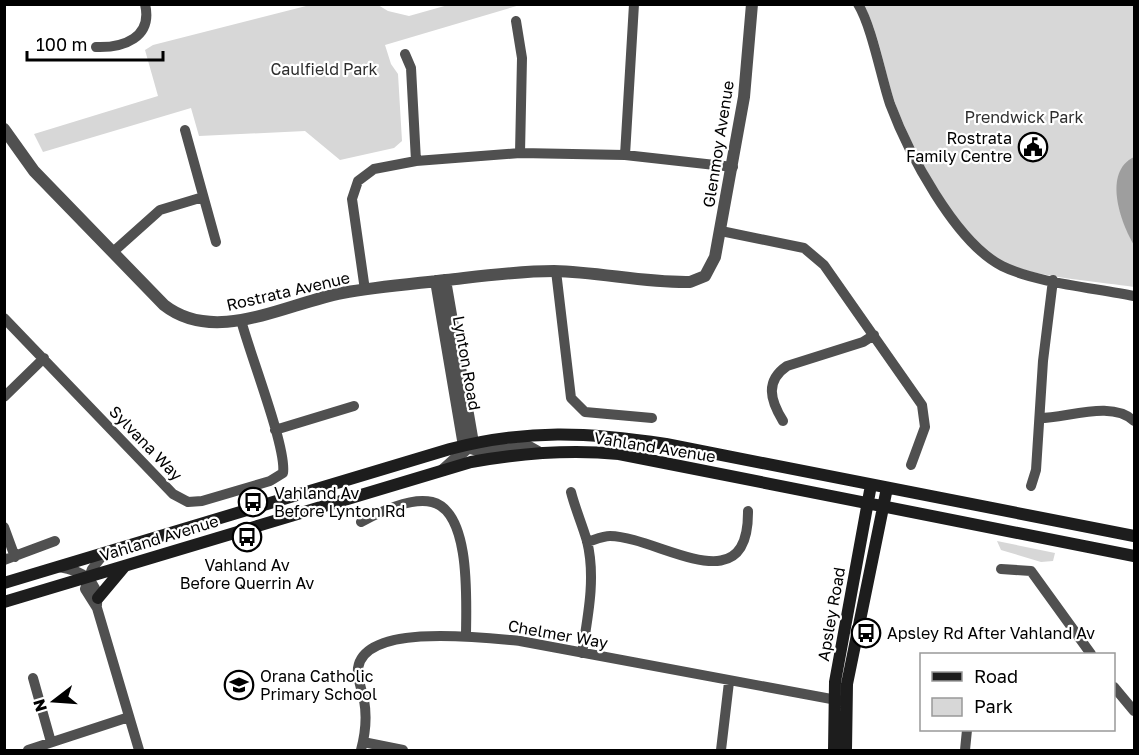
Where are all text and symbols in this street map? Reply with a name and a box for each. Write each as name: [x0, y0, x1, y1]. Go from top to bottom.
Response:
scale bar: [27, 24, 164, 62]
text: 100 m: [36, 33, 87, 55]
park label: Caulfield Park: [270, 59, 378, 79]
street label: Glenmoy Avenue: [698, 79, 738, 209]
park label: Prendwick Park: [964, 107, 1084, 127]
place label: Rostrata Family Centre: [906, 128, 1012, 166]
public building icon: Rostrata Family Centre: [1017, 131, 1049, 163]
street label: Rostrata Avenue: [224, 267, 352, 315]
street label: Lynton Road: [449, 314, 485, 412]
street label: Sylvana Way: [105, 401, 187, 485]
street label: Vahland Avenue: [593, 428, 717, 466]
place label: Vahland Av Before Lynton Rd: [274, 483, 405, 521]
bus stop icon: Vahland Av Before Lynton Rd: [237, 486, 269, 518]
street label: Vahland Avenue: [97, 510, 221, 566]
bus stop icon: Vahland Av Before Querrin Av: [231, 521, 263, 553]
place label: Vahland Av Before Querrin Av: [180, 555, 314, 593]
street label: Apsley Road: [813, 565, 849, 663]
street label: Chelmer Way: [506, 615, 610, 653]
bus stop icon: Apsley Rd After Vahland Av: [850, 617, 882, 649]
place label: Apsley Rd After Vahland Av: [887, 623, 1095, 643]
legend: [920, 653, 1115, 731]
text: Road: [974, 665, 1018, 687]
place label: Orana Catholic Primary School: [260, 666, 377, 704]
school or university icon: Orana Catholic Primary School: [223, 669, 255, 701]
north arrow: [24, 671, 84, 731]
text: Park: [974, 695, 1013, 717]
text: N: [28, 697, 51, 714]

